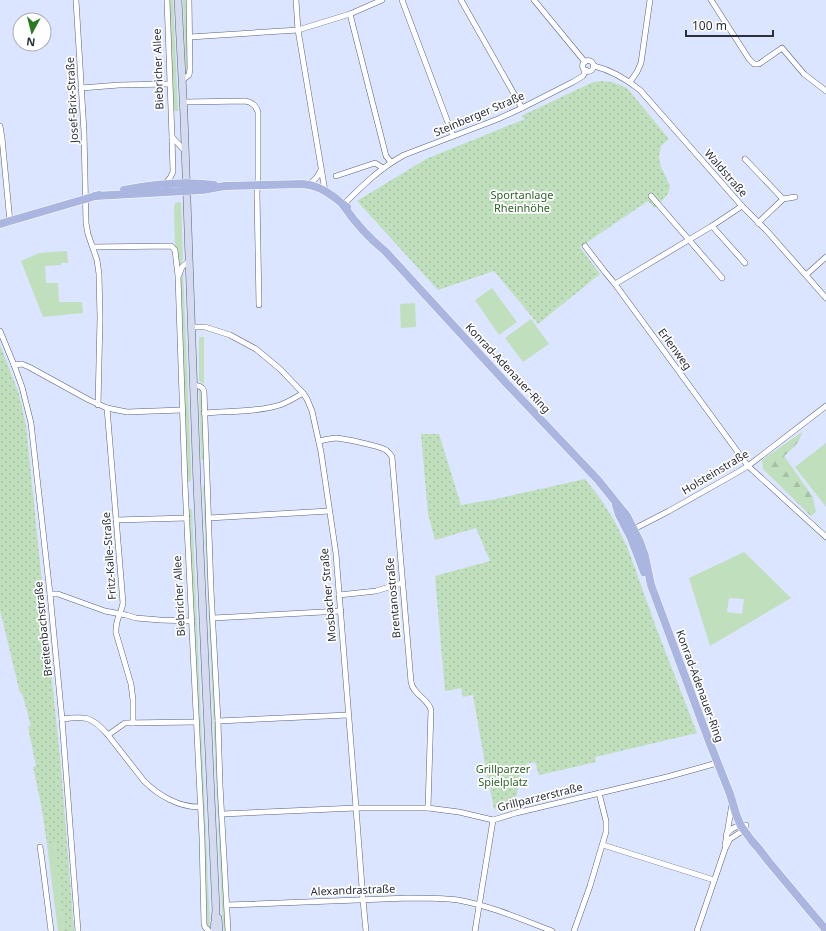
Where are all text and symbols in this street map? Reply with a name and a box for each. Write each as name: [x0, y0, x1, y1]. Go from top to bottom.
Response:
north arrow: [12, 12, 52, 52]
scale bar: [686, 12, 773, 38]
text: 100 m: [692, 17, 727, 34]
street label: Biebricher Allee: [149, 28, 166, 110]
text: N: [25, 34, 36, 50]
street label: Josef-Brix-Straße: [62, 57, 81, 144]
street label: Steinberger Straße: [431, 88, 527, 139]
street label: Waldstraße: [701, 146, 751, 200]
park label: Sportanlage Rheinhöhe: [491, 187, 553, 215]
street label: Konrad-Adenauer-Ring: [463, 319, 554, 416]
street label: Erlenweg: [655, 325, 696, 373]
street label: Holsteinstraße: [678, 446, 751, 497]
street label: Fritz-Kalle-Straße: [98, 512, 119, 600]
street label: Mosbacher Straße: [316, 547, 339, 643]
street label: Biebricher Allee: [169, 555, 188, 637]
street label: Brentanostraße: [382, 557, 404, 639]
street label: Breitenbachstraße: [30, 581, 55, 677]
street label: Konrad-Adenauer-Ring: [673, 628, 728, 744]
park label: Grillparzer Spielplatz: [476, 761, 531, 789]
street label: Grillparzerstraße: [496, 779, 584, 814]
street label: Alexandrastraße: [310, 881, 396, 898]

